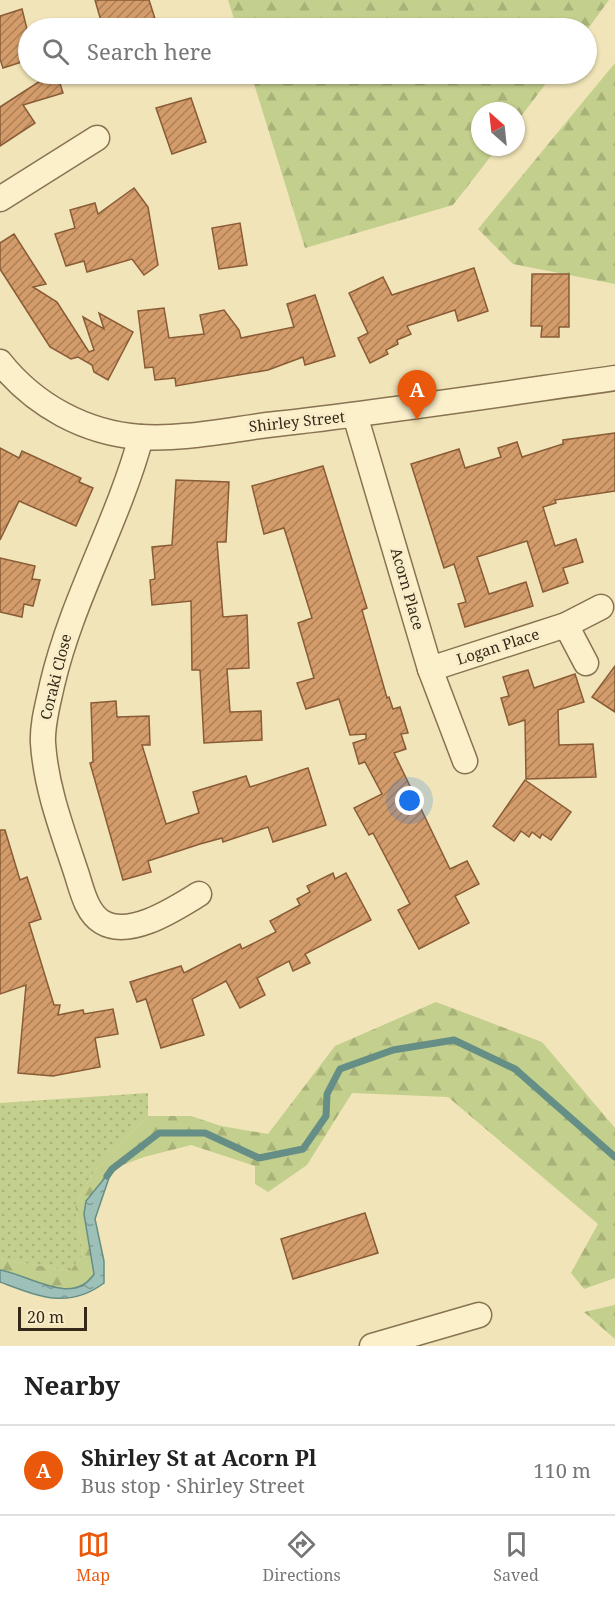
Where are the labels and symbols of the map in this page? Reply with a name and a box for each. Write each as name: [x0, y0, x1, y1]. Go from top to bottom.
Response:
north arrow: [471, 102, 525, 156]
pin: A: [398, 370, 436, 420]
street label: Shirley Street: [248, 406, 346, 436]
street label: Acorn Place: [387, 545, 429, 632]
street label: Logan Place: [454, 623, 542, 669]
street label: Coraki Close: [35, 632, 75, 722]
your location: [395, 786, 424, 815]
scale bar: [18, 1304, 87, 1332]

